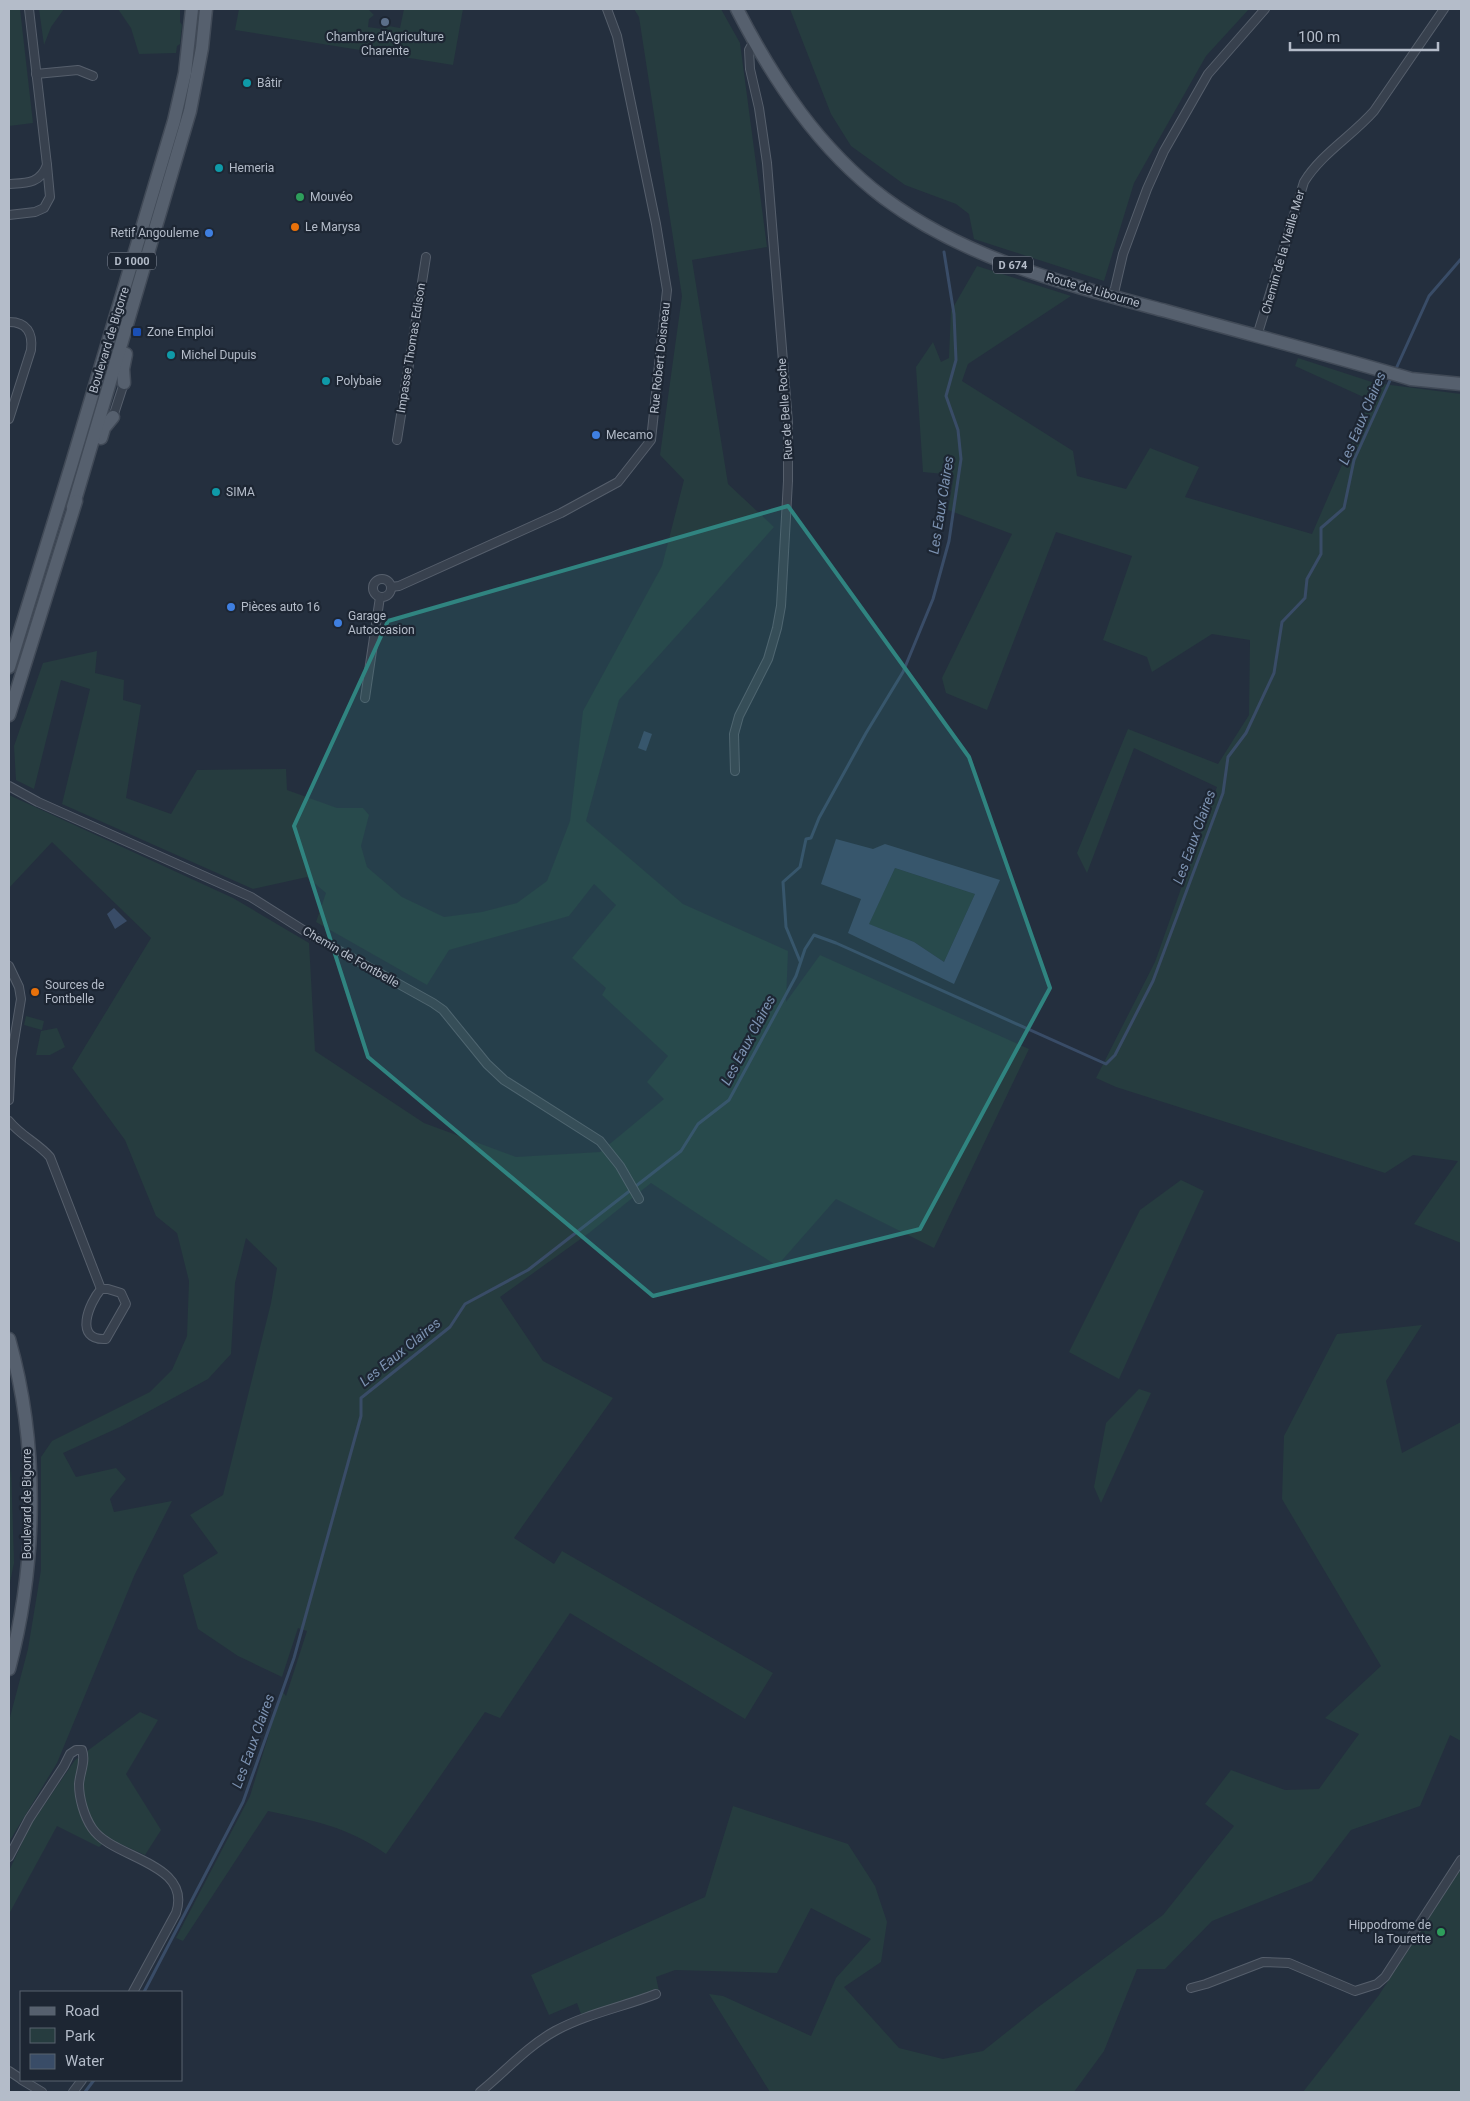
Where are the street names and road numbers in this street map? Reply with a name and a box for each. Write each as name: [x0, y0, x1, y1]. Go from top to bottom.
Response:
street label: Chemin de la Vieille Mer: [1259, 188, 1307, 316]
road number: D 1000: [108, 252, 156, 270]
road number: D 674: [993, 256, 1033, 274]
street label: Route de Libourne: [1045, 270, 1141, 310]
street label: Impasse Thomas Edison: [394, 282, 428, 414]
street label: Boulevard de Bigorre: [86, 285, 132, 395]
street label: Rue Robert Doisneau: [647, 302, 673, 414]
street label: Rue de Belle Roche: [774, 358, 796, 460]
street label: Chemin de Fontbelle: [300, 924, 402, 990]
street label: Boulevard de Bigorre: [20, 1449, 34, 1559]

